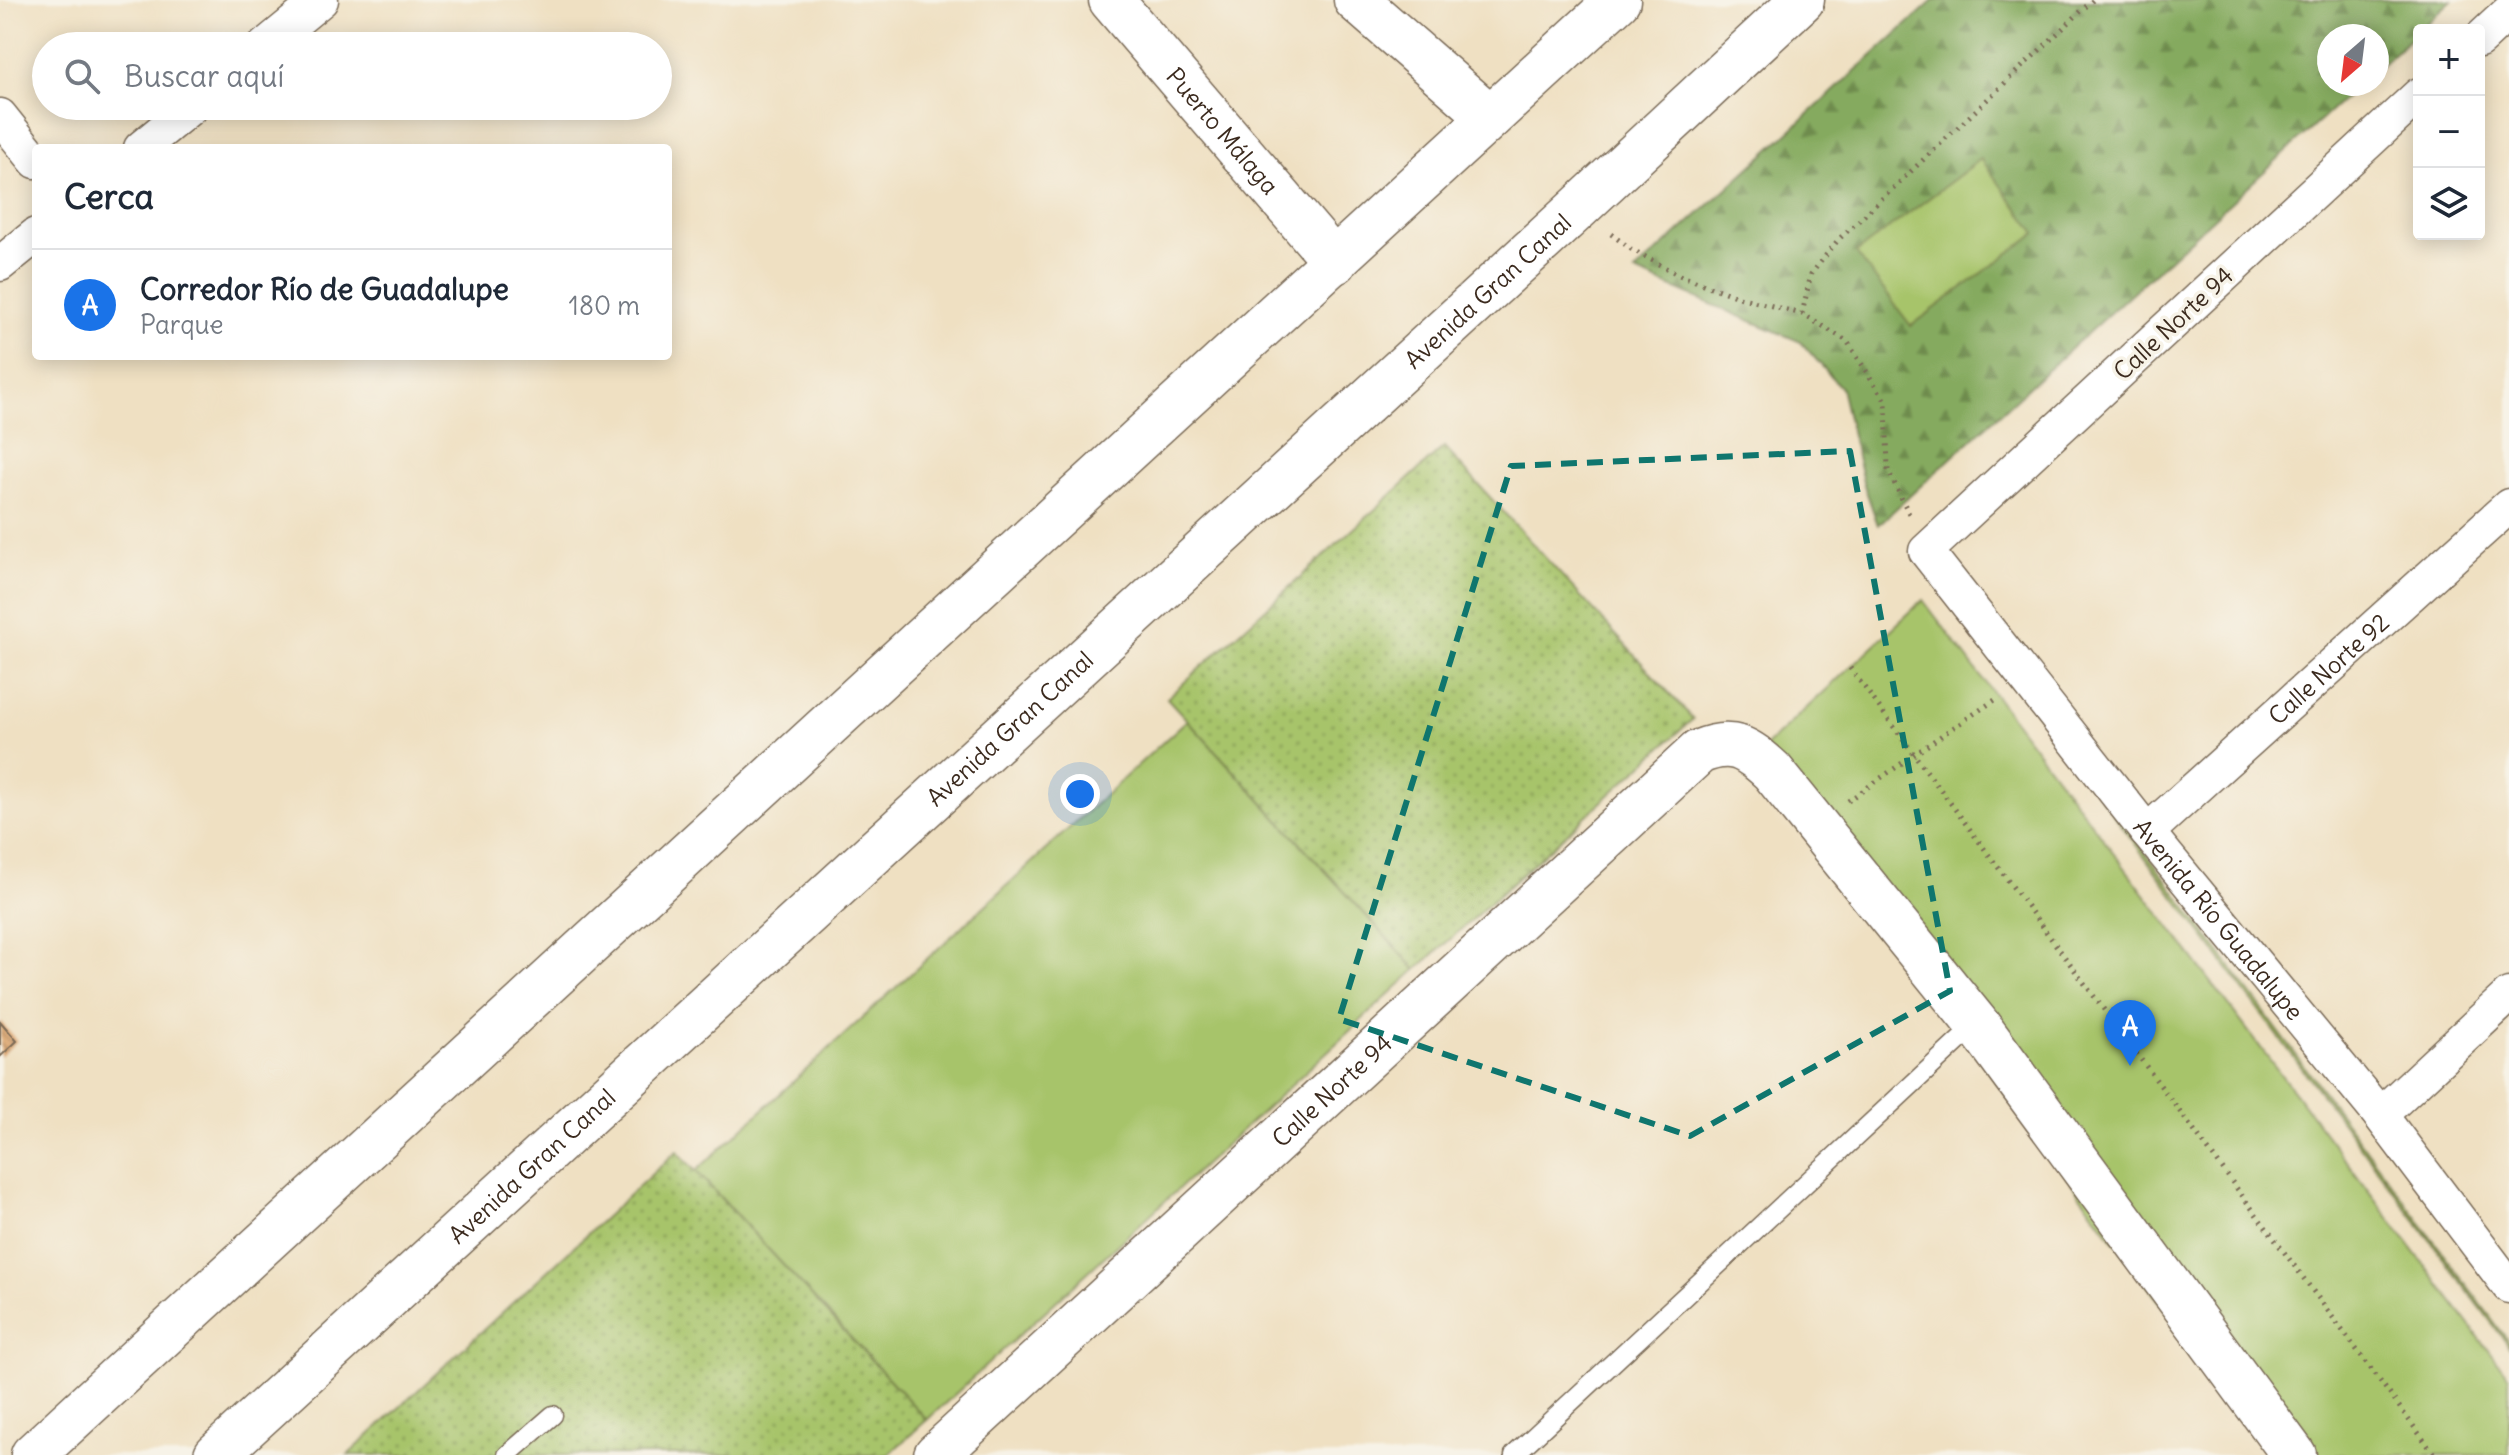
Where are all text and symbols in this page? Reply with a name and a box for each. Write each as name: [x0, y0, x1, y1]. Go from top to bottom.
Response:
north arrow: [2317, 24, 2389, 96]
map controls: [2413, 24, 2485, 240]
button: +: [2413, 24, 2485, 96]
search box: [32, 32, 672, 120]
icon: search: [60, 54, 104, 98]
text: Buscar aquí: [124, 57, 284, 95]
street label: Puerto Málaga: [1160, 61, 1285, 200]
button: −: [2413, 96, 2485, 168]
button: layers: [2413, 168, 2485, 240]
text: Cerca: [64, 175, 154, 218]
street label: Avenida Gran Canal: [1398, 207, 1577, 375]
street label: Calle Norte 94: [2107, 260, 2239, 386]
text: Corredor Río de Guadalupe: [140, 270, 509, 308]
text: A: [82, 289, 98, 322]
text: 180 m: [569, 289, 640, 322]
text: Parque: [140, 308, 224, 341]
street label: Calle Norte 92: [2262, 607, 2395, 731]
street label: Avenida Gran Canal: [920, 645, 1099, 812]
your location: [1060, 774, 1100, 814]
street label: Avenida Río Guadalupe: [2128, 811, 2308, 1025]
pin: A: [2104, 1000, 2156, 1066]
street label: Calle Norte 94: [1265, 1028, 1398, 1153]
street label: Avenida Gran Canal: [442, 1082, 621, 1250]

